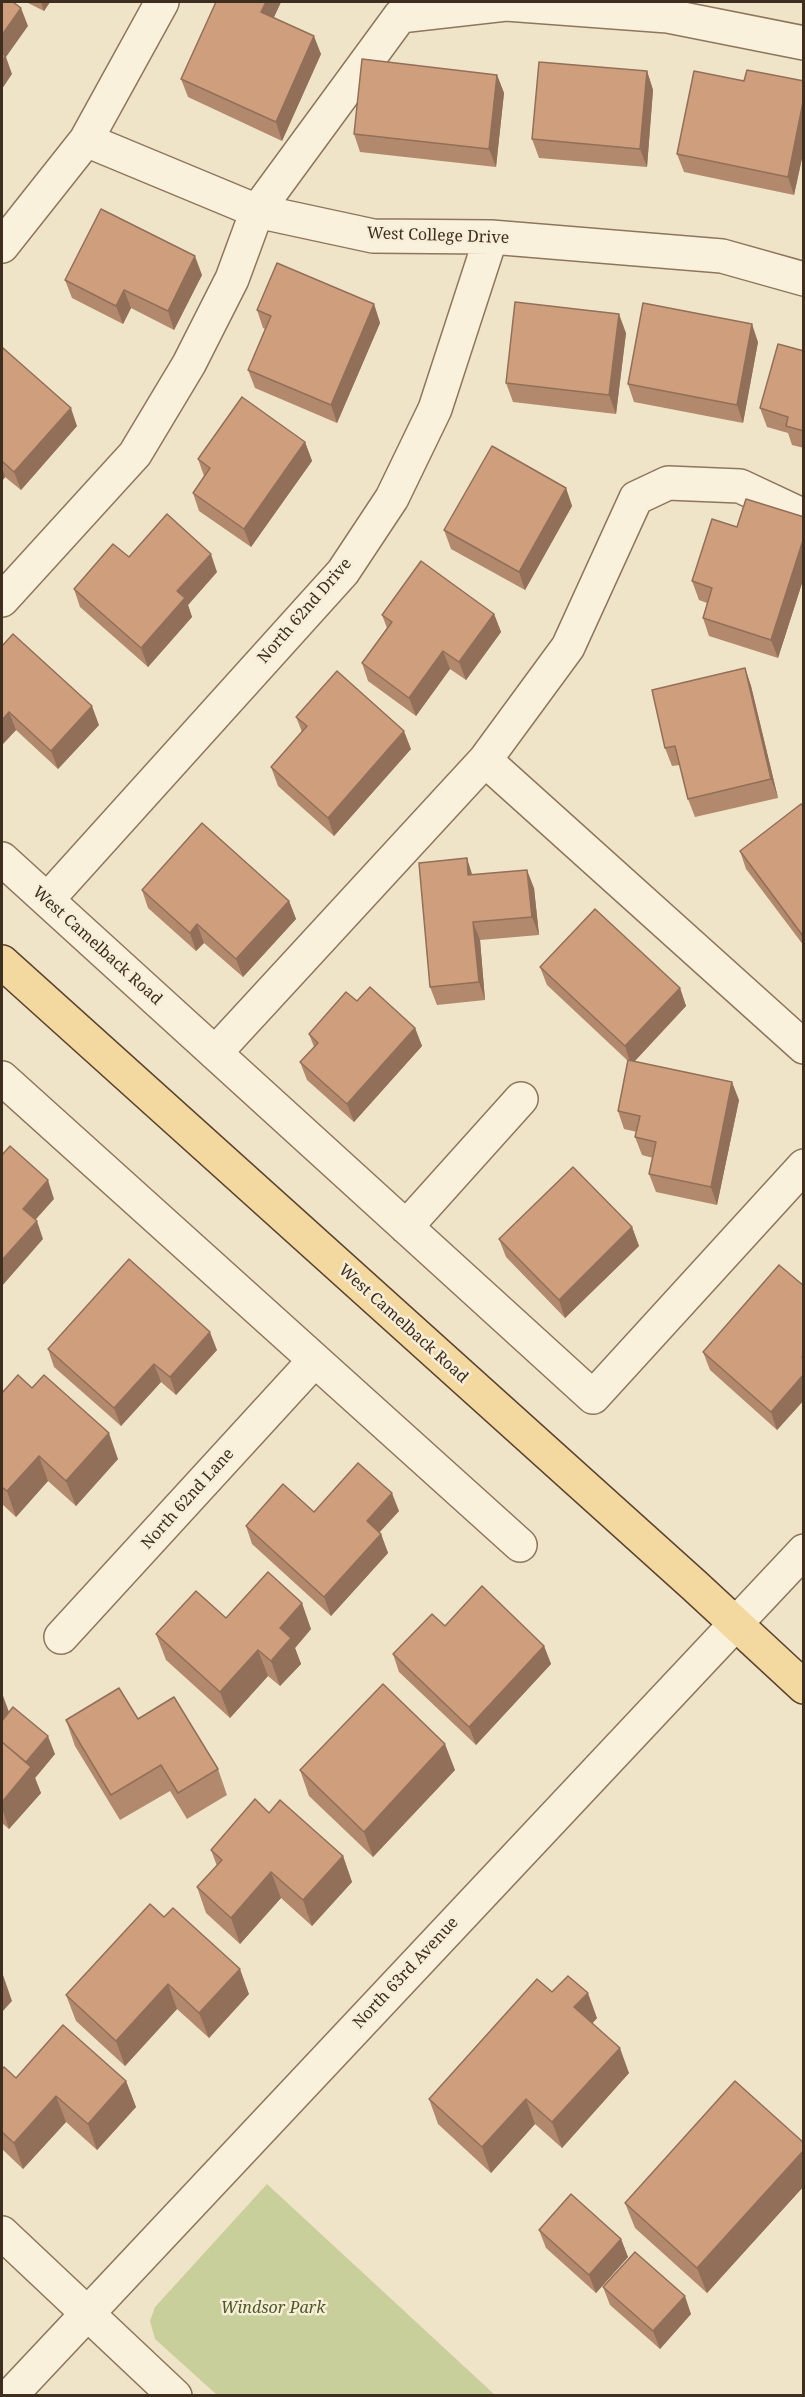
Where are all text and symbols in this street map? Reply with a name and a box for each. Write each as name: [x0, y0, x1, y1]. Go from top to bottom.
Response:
street label: West College Drive: [367, 224, 509, 248]
street label: North 62nd Drive: [254, 554, 356, 668]
street label: West Camelback Road: [28, 883, 166, 1009]
street label: West Camelback Road: [334, 1261, 472, 1387]
street label: North 62nd Lane: [138, 1445, 238, 1553]
street label: North 63rd Avenue: [349, 1913, 463, 2033]
park label: Windsor Park: [221, 2298, 325, 2318]

